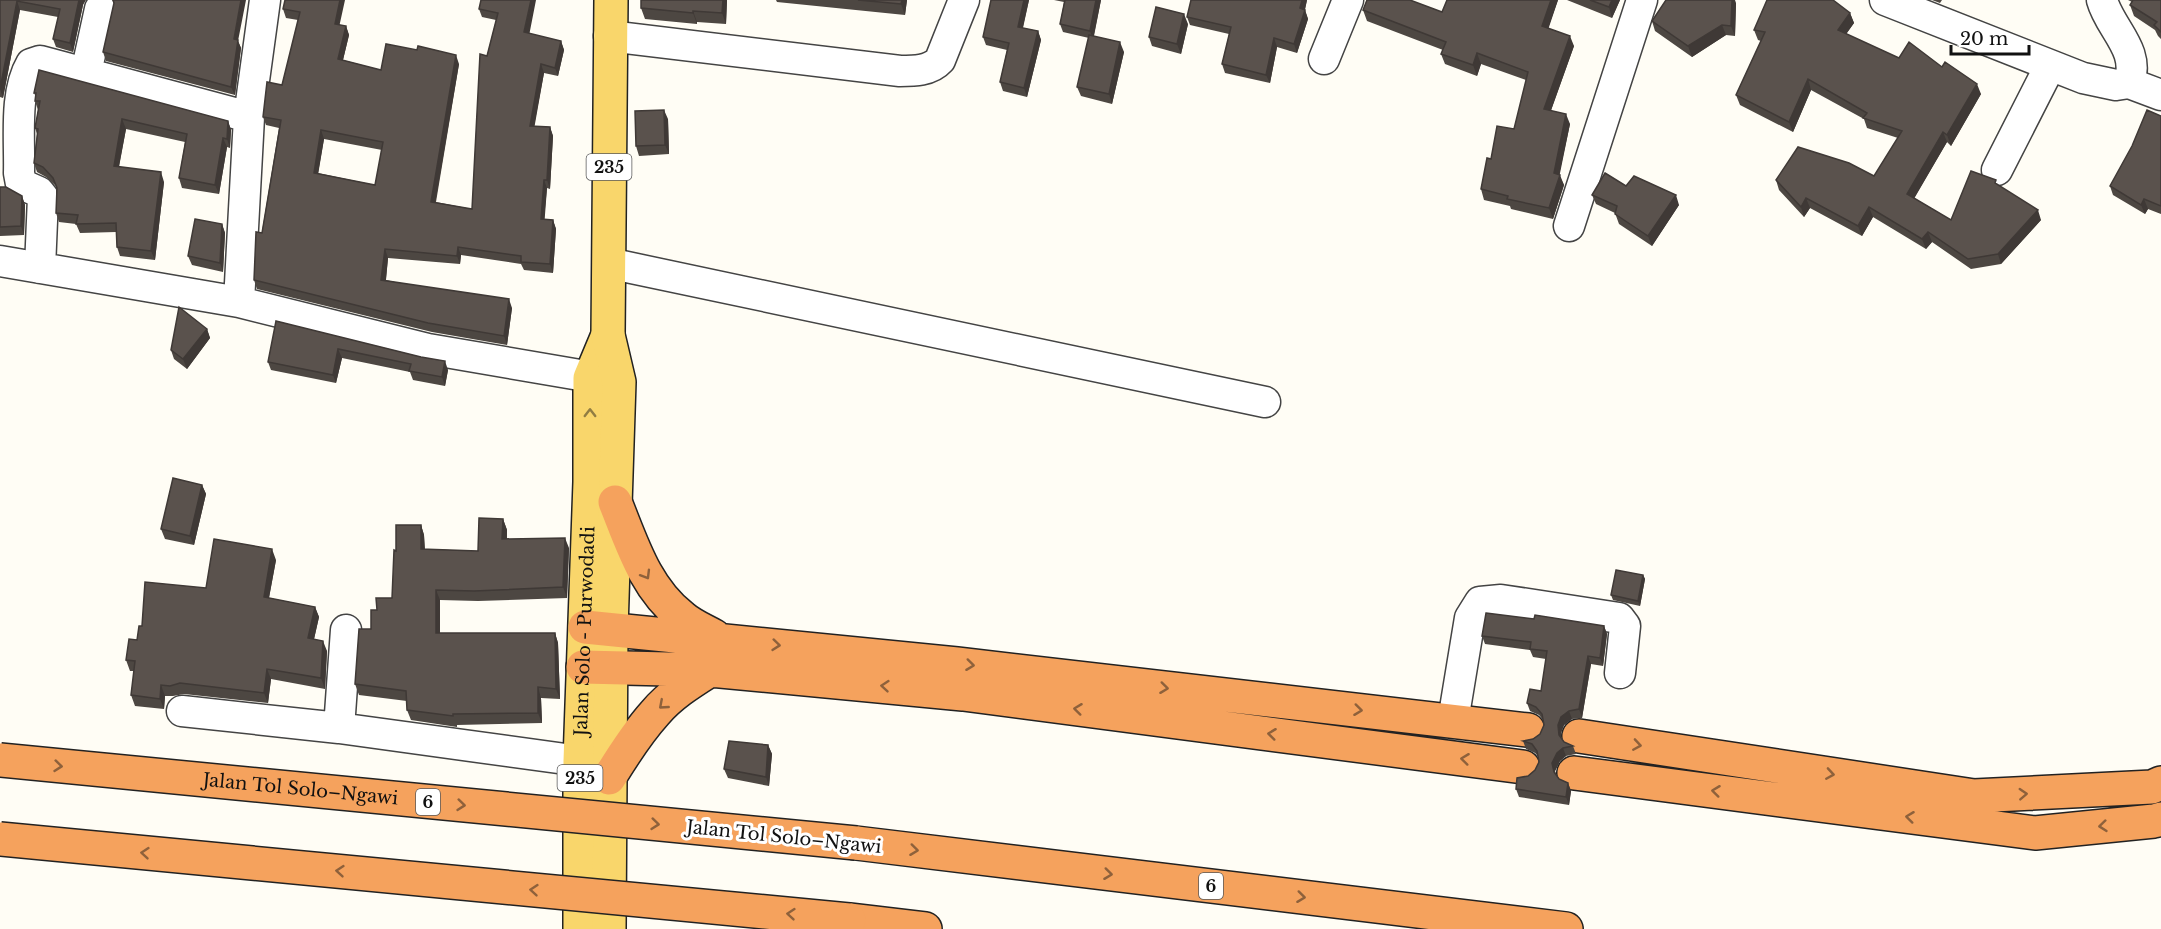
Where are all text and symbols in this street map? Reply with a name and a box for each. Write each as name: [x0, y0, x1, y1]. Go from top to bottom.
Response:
scale bar: [1951, 18, 2029, 56]
text: 20 m: [1960, 28, 2008, 50]
road number: 235: [586, 154, 632, 180]
one-way arrow: [584, 408, 596, 417]
street label: Jalan Solo - Purwodadi: [570, 526, 599, 738]
one-way arrow: [639, 569, 651, 579]
one-way arrow: [772, 638, 781, 651]
one-way arrow: [966, 659, 975, 671]
one-way arrow: [880, 680, 889, 693]
one-way arrow: [1159, 681, 1169, 693]
one-way arrow: [659, 698, 670, 709]
one-way arrow: [1074, 703, 1083, 715]
one-way arrow: [1353, 703, 1362, 715]
one-way arrow: [1267, 728, 1276, 741]
one-way arrow: [1633, 739, 1642, 751]
one-way arrow: [1460, 753, 1470, 766]
one-way arrow: [54, 759, 63, 772]
road number: 235: [558, 765, 602, 791]
one-way arrow: [1825, 768, 1835, 780]
street label: Jalan Tol Solo–Ngawi: [200, 769, 399, 810]
one-way arrow: [1712, 786, 1721, 798]
one-way arrow: [2019, 787, 2028, 800]
road number: 6: [416, 789, 440, 815]
one-way arrow: [457, 798, 466, 811]
one-way arrow: [1905, 811, 1914, 823]
street label: Jalan Tol Solo–Ngawi: [683, 816, 883, 858]
one-way arrow: [651, 817, 660, 830]
one-way arrow: [2099, 819, 2108, 832]
one-way arrow: [909, 844, 919, 856]
one-way arrow: [141, 847, 150, 860]
one-way arrow: [335, 865, 344, 878]
one-way arrow: [1103, 867, 1112, 879]
road number: 6: [1199, 873, 1223, 899]
one-way arrow: [529, 884, 538, 897]
one-way arrow: [1297, 890, 1306, 903]
one-way arrow: [786, 908, 795, 921]

